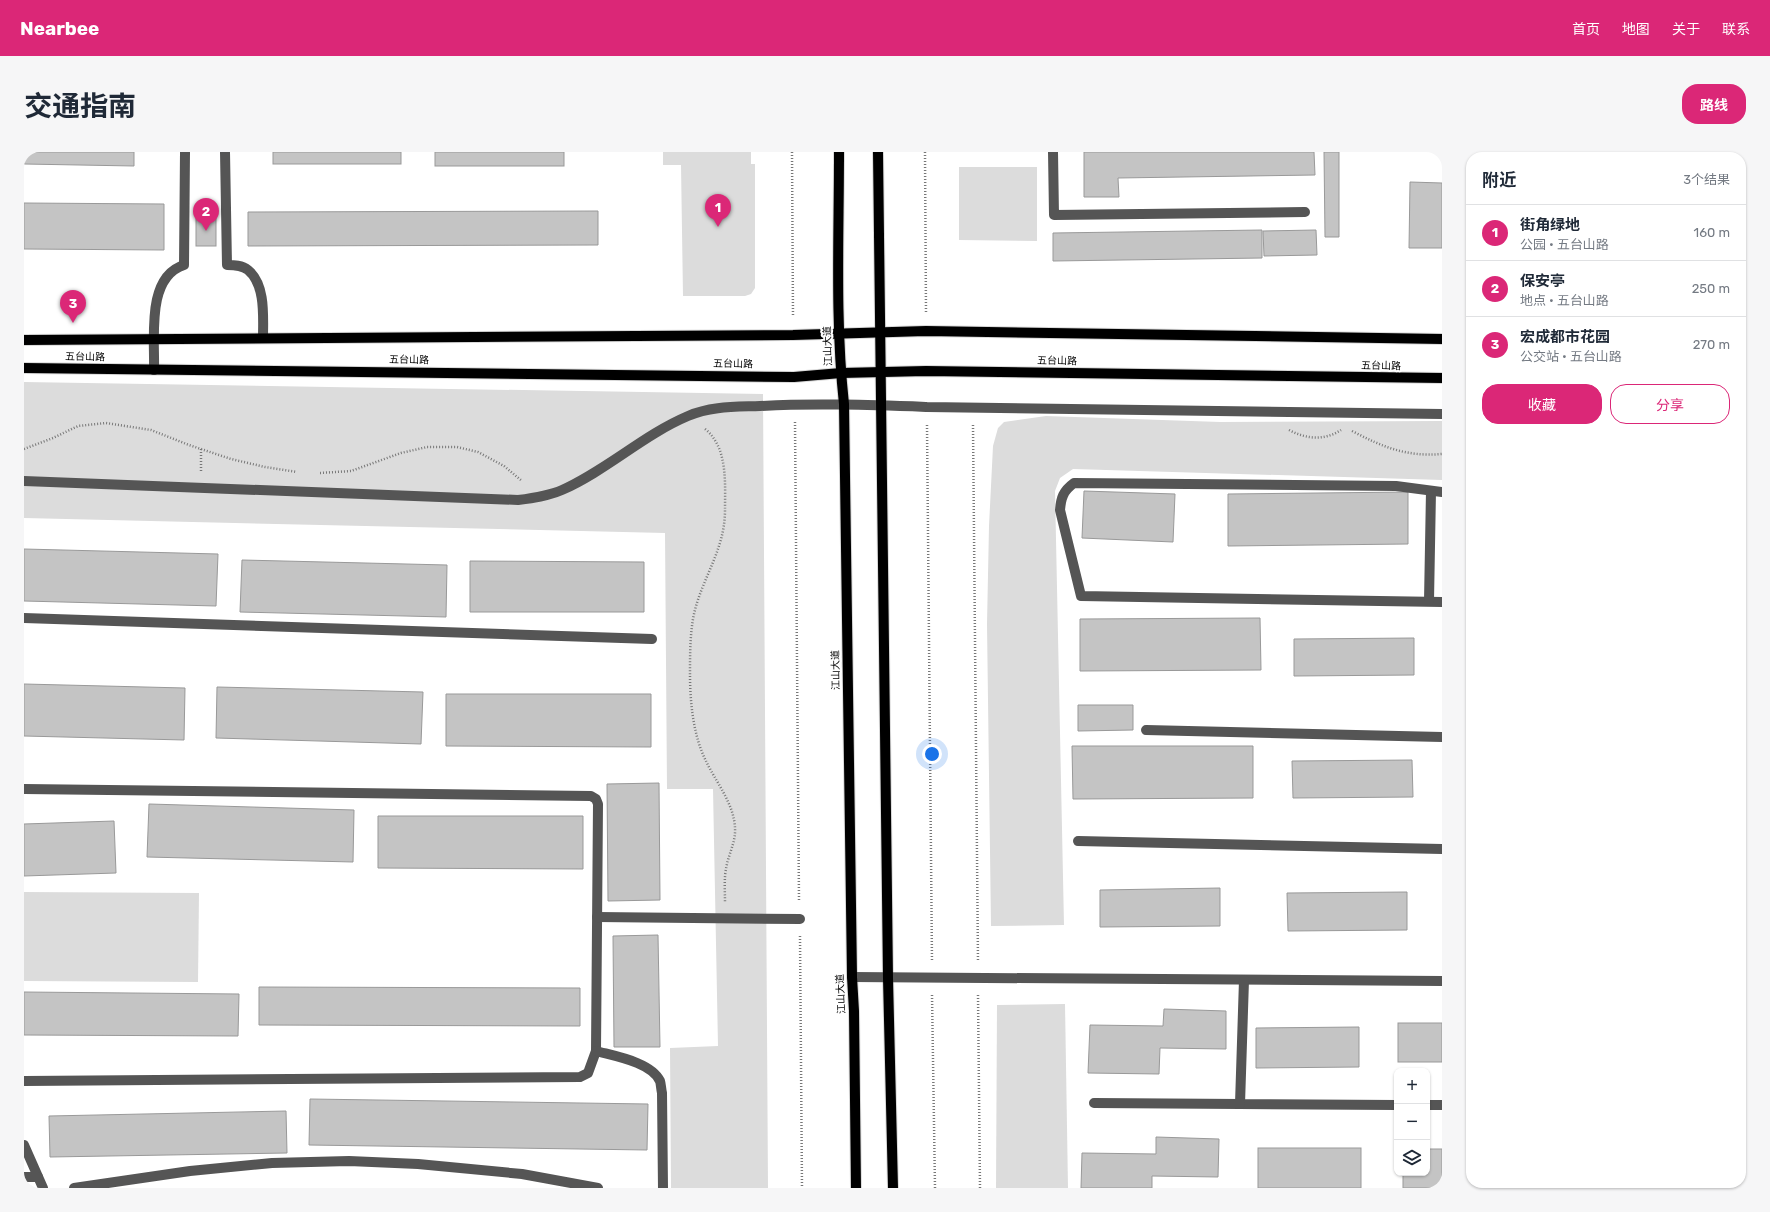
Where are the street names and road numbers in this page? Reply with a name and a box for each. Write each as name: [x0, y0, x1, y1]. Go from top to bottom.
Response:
street label: 江山大道: [821, 326, 835, 366]
street label: 五台山路: [65, 351, 105, 363]
street label: 五台山路: [389, 354, 429, 366]
street label: 五台山路: [1037, 355, 1077, 367]
street label: 五台山路: [713, 358, 753, 370]
street label: 五台山路: [1361, 360, 1401, 372]
street label: 江山大道: [830, 650, 842, 690]
street label: 江山大道: [834, 974, 848, 1014]

